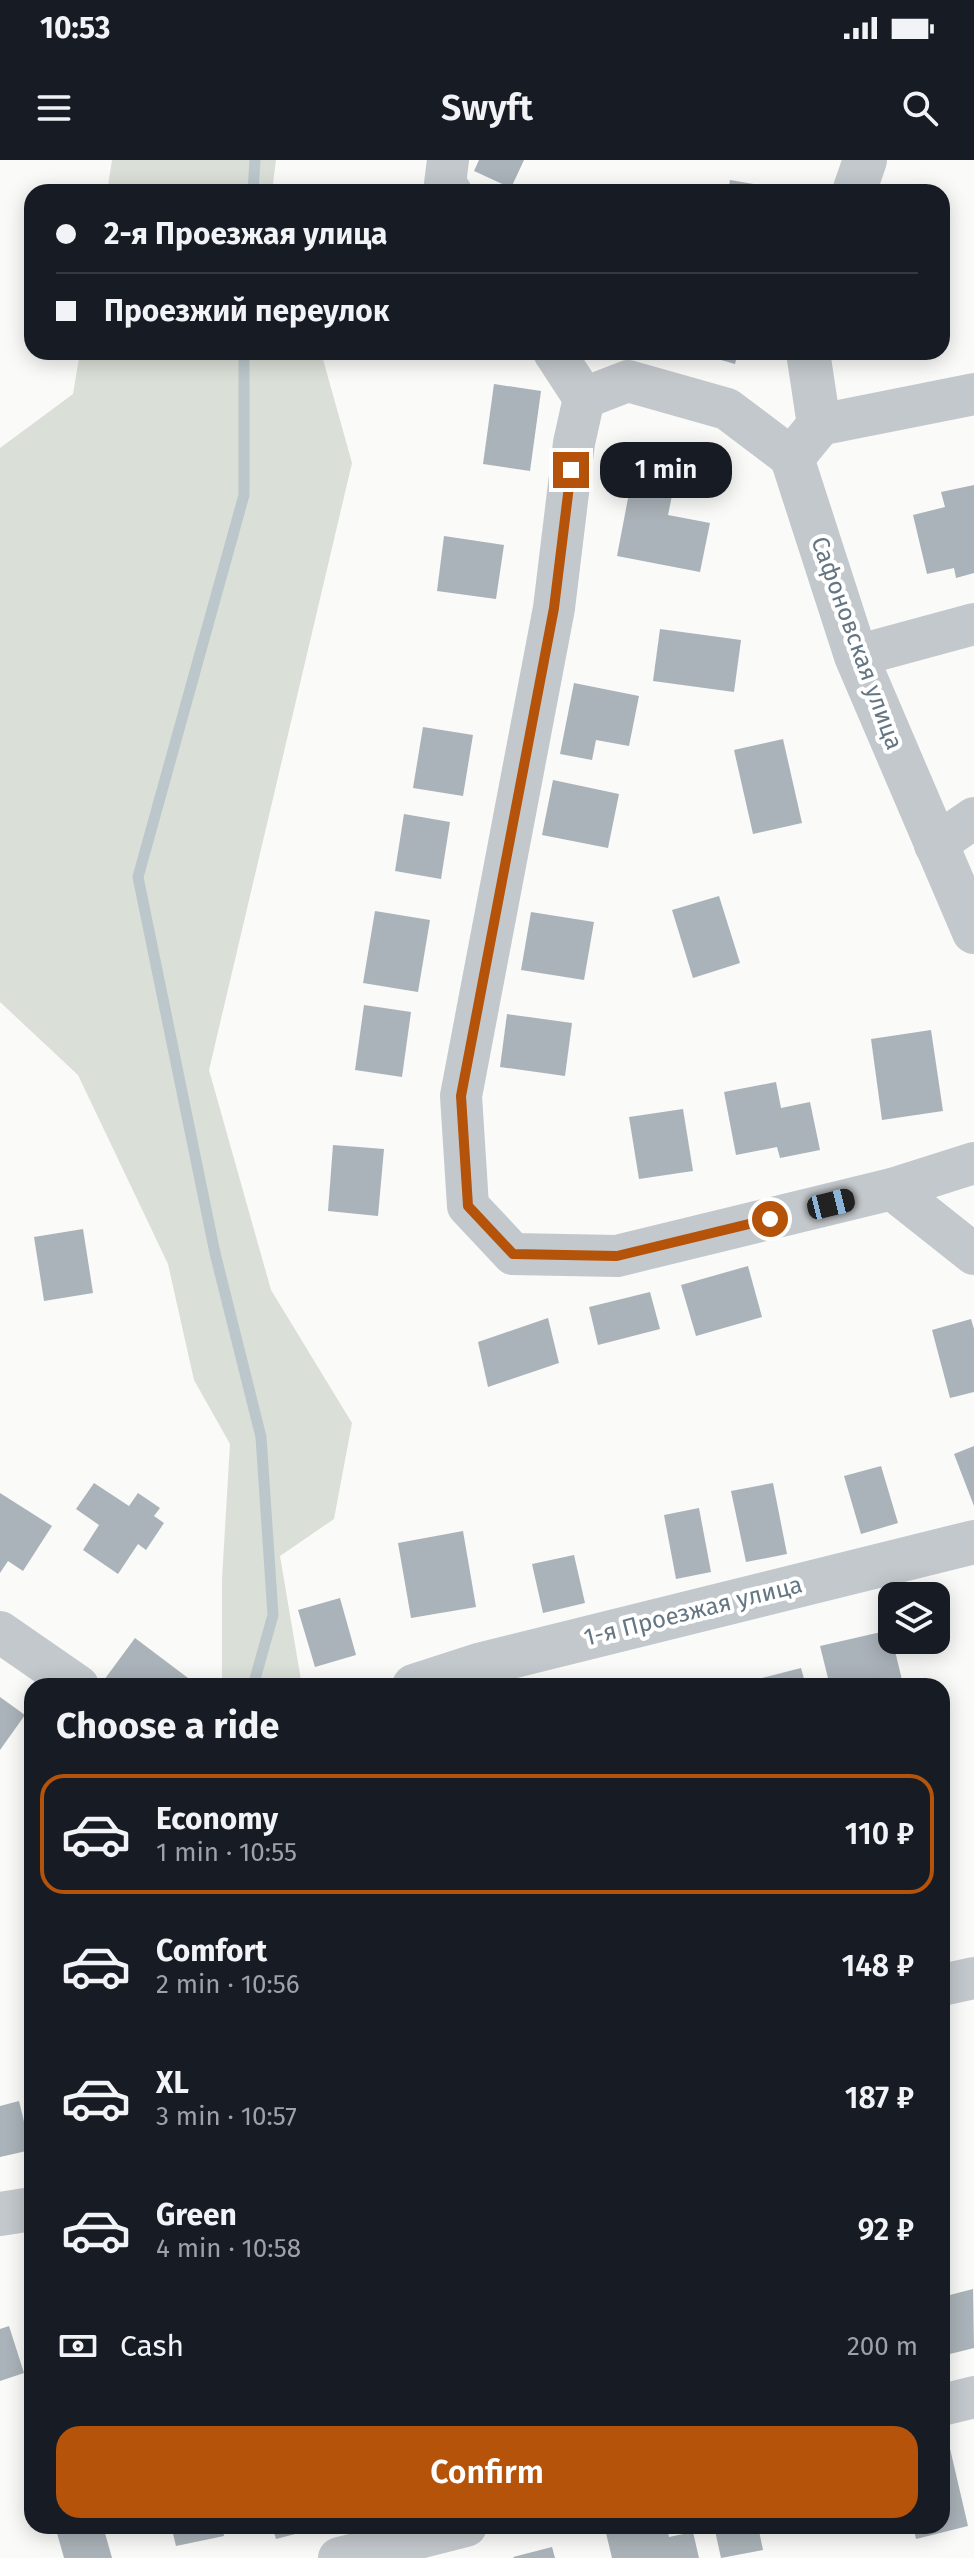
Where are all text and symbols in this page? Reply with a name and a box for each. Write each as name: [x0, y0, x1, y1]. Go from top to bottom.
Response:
text: 10:53: [40, 10, 110, 46]
icon: menu: [32, 86, 76, 130]
text: Swyft: [441, 86, 533, 130]
icon: search: [898, 86, 942, 130]
text: 2-я Проезжая улица: [104, 216, 387, 252]
text: Проезжий переулок: [104, 293, 389, 329]
callout: 1 min: [599, 442, 731, 498]
route end: [553, 452, 589, 488]
text: 1 min: [635, 454, 697, 485]
street label: Сафоновская улица: [805, 533, 909, 753]
car: [805, 1187, 857, 1221]
route start: [752, 1201, 788, 1237]
street label: 1-я Проезжая улица: [581, 1570, 805, 1652]
map controls: [878, 1582, 950, 1654]
button: layers: [878, 1582, 950, 1654]
text: Choose a ride: [56, 1704, 279, 1748]
icon: car: [60, 1798, 132, 1870]
text: Economy: [156, 1801, 278, 1837]
text: 110 ₽: [845, 1816, 914, 1852]
text: 1 min · 10:55: [156, 1837, 297, 1868]
icon: car: [60, 1930, 132, 2002]
text: Comfort: [156, 1933, 267, 1969]
text: 148 ₽: [841, 1948, 914, 1984]
text: 2 min · 10:56: [156, 1969, 300, 2000]
icon: car: [60, 2062, 132, 2134]
text: XL: [156, 2065, 189, 2101]
text: 187 ₽: [845, 2080, 914, 2116]
text: 3 min · 10:57: [156, 2101, 297, 2132]
icon: car: [60, 2194, 132, 2266]
text: Green: [156, 2197, 237, 2233]
text: 92 ₽: [858, 2212, 914, 2248]
text: 4 min · 10:58: [156, 2233, 301, 2264]
icon: cash: [56, 2324, 100, 2368]
text: Cash: [120, 2328, 184, 2364]
text: 200 m: [847, 2331, 918, 2362]
button: Confirm: [56, 2426, 918, 2518]

